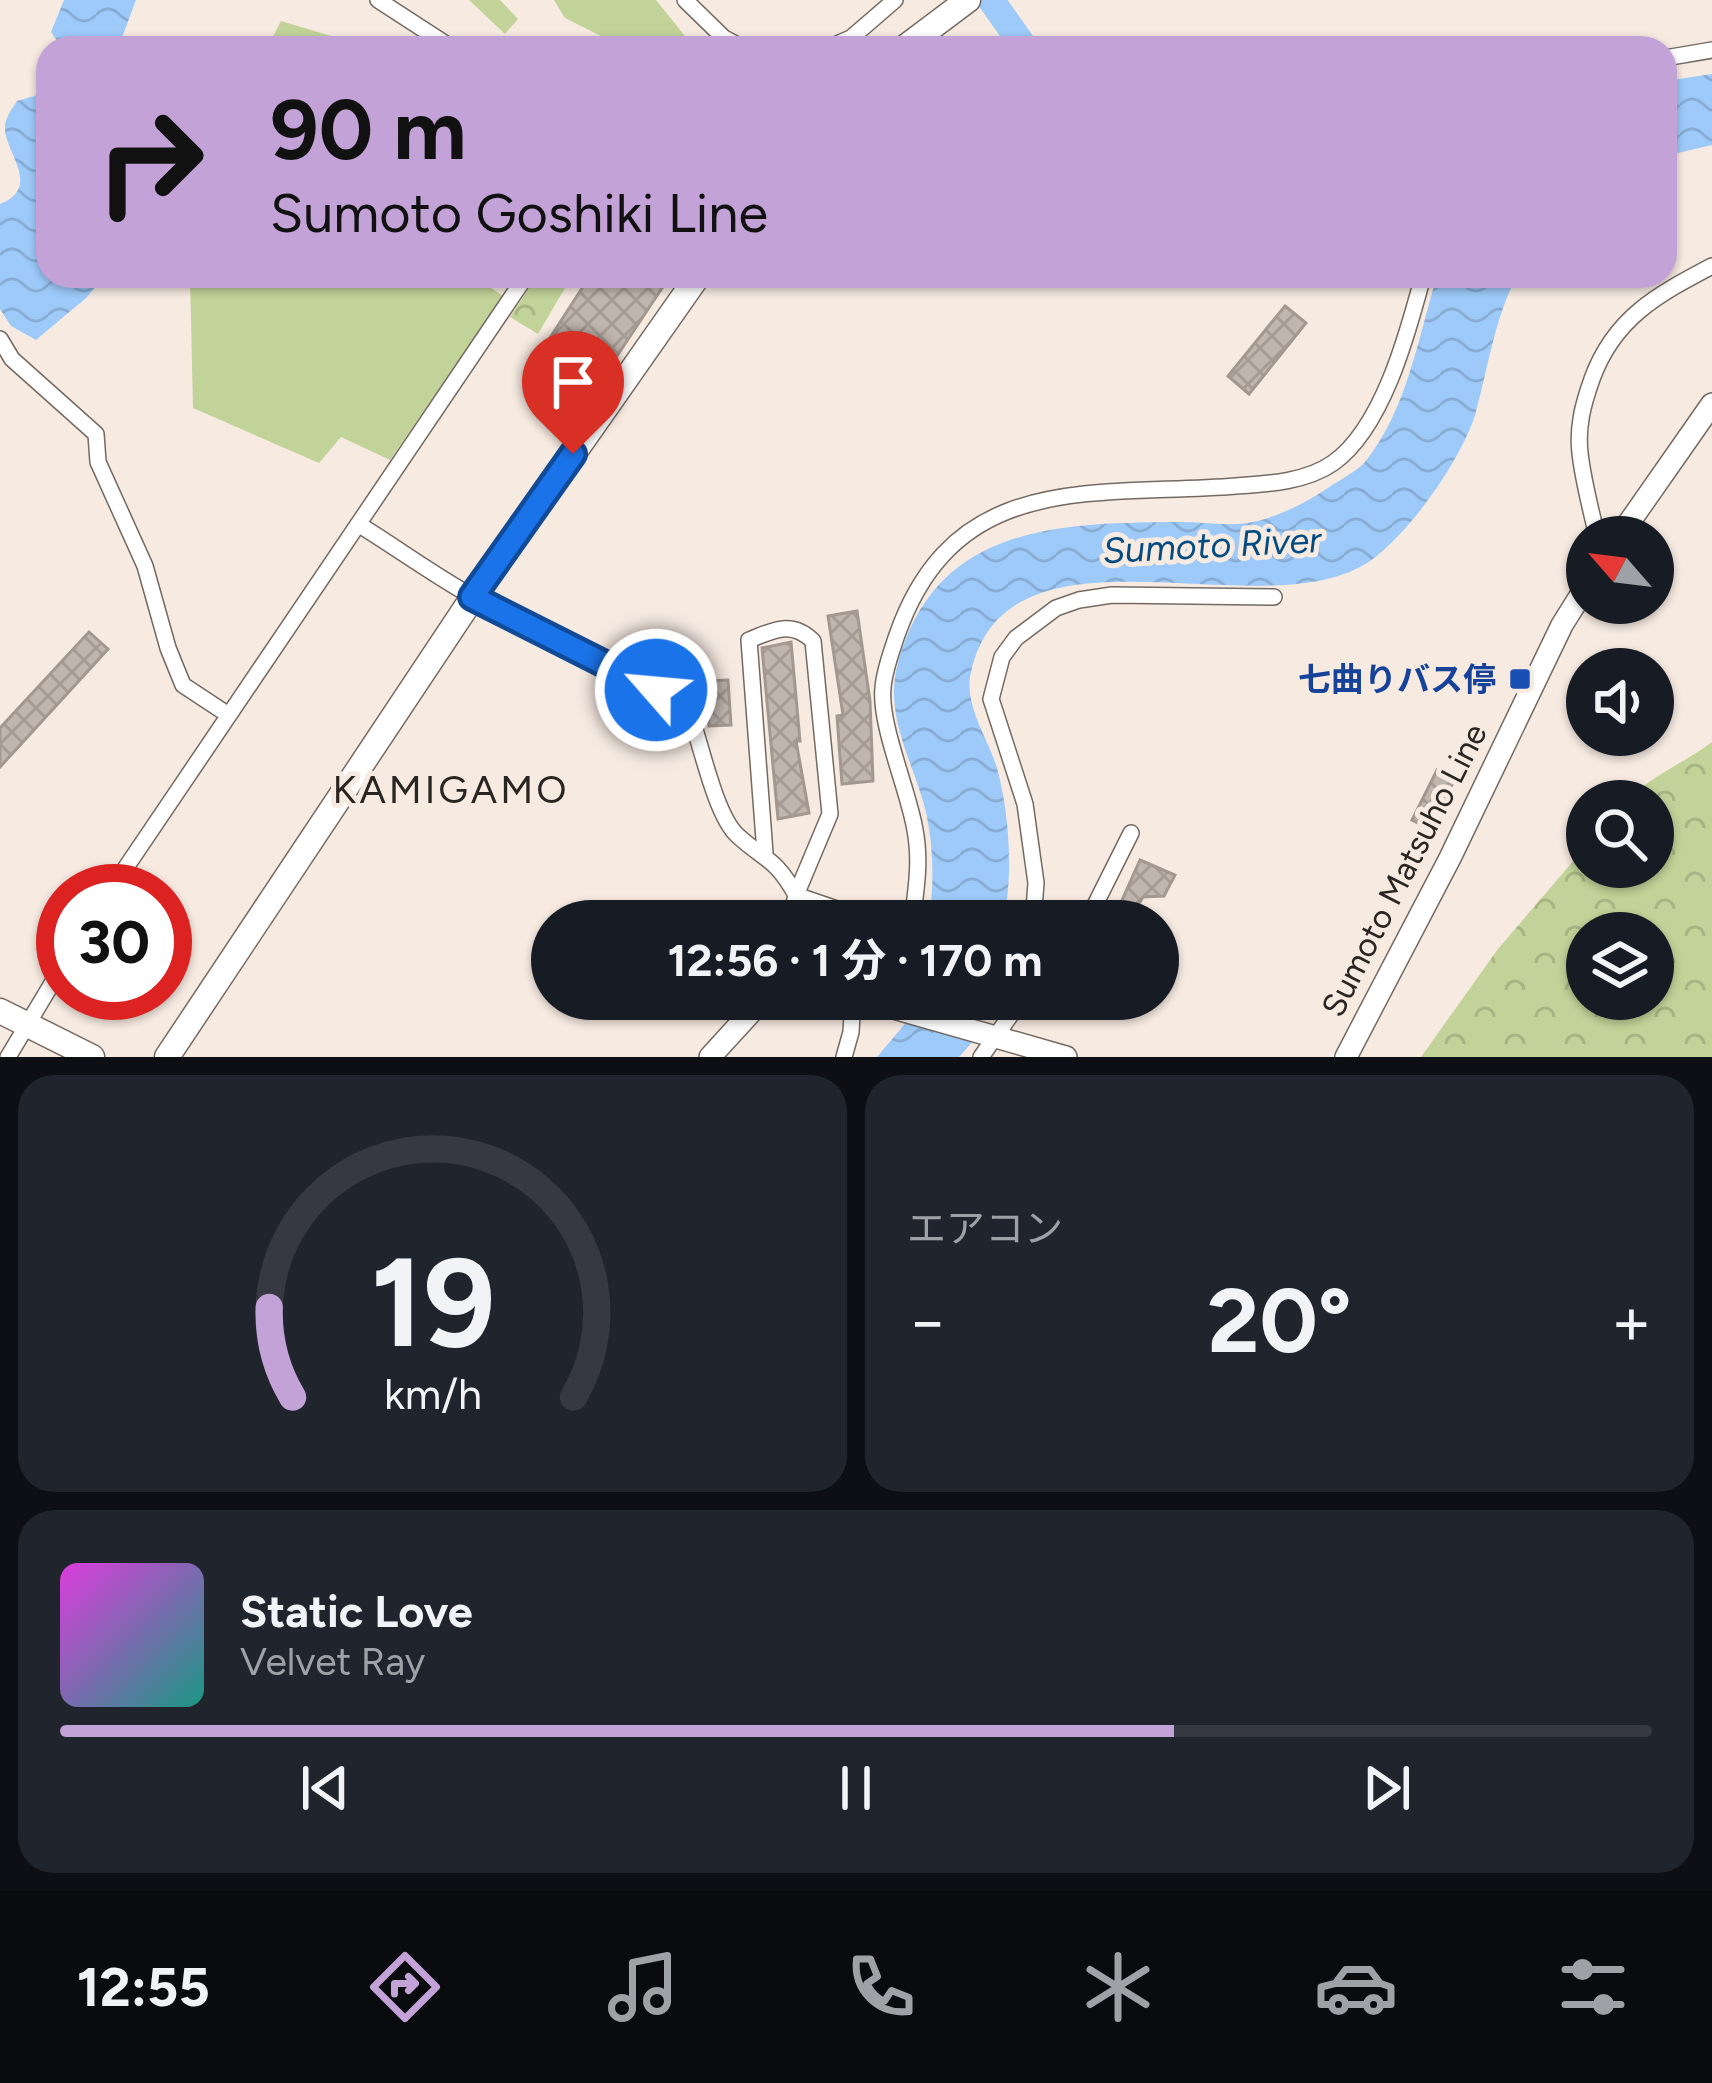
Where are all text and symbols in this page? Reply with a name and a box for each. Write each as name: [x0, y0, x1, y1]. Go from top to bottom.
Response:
text: 90 m: [270, 79, 466, 180]
icon: right: [72, 84, 228, 240]
text: Sumoto Goshiki Line: [270, 181, 768, 246]
pin: [522, 331, 624, 454]
icon: arrive: [540, 349, 606, 415]
north arrow: [1566, 516, 1674, 624]
map controls: [1566, 516, 1674, 1020]
water label: Sumoto River: [1102, 518, 1324, 572]
position arrow: [593, 627, 719, 753]
button: sound: [1566, 648, 1674, 756]
place label: 七曲りバス停: [1298, 660, 1496, 699]
marker: 七曲りバス停: [1507, 666, 1533, 692]
street label: Sumoto Matsuho Line: [1313, 717, 1495, 1023]
district label: KAMIGAMO: [333, 766, 569, 813]
button: search: [1566, 780, 1674, 888]
speed limit sign: 30: [36, 864, 192, 1020]
button: layers: [1566, 912, 1674, 1020]
text: 12:56 · 1 分 · 170 m: [668, 933, 1042, 987]
text: エアコン: [907, 1205, 1063, 1252]
text: 19: [370, 1227, 495, 1377]
text: 20°: [1207, 1266, 1352, 1375]
text: −: [907, 1281, 948, 1361]
text: +: [1611, 1281, 1652, 1361]
text: km/h: [384, 1367, 481, 1419]
text: Static Love: [240, 1584, 473, 1638]
text: Velvet Ray: [240, 1638, 425, 1685]
icon: previous: [292, 1755, 358, 1821]
icon: pause: [823, 1755, 889, 1821]
icon: next: [1354, 1755, 1420, 1821]
icon: directions: [363, 1945, 447, 2029]
icon: music: [601, 1945, 685, 2029]
icon: phone: [839, 1945, 923, 2029]
icon: climate: [1076, 1945, 1160, 2029]
icon: car: [1314, 1945, 1398, 2029]
icon: filters: [1551, 1945, 1635, 2029]
text: 12:55: [77, 1955, 210, 2020]

